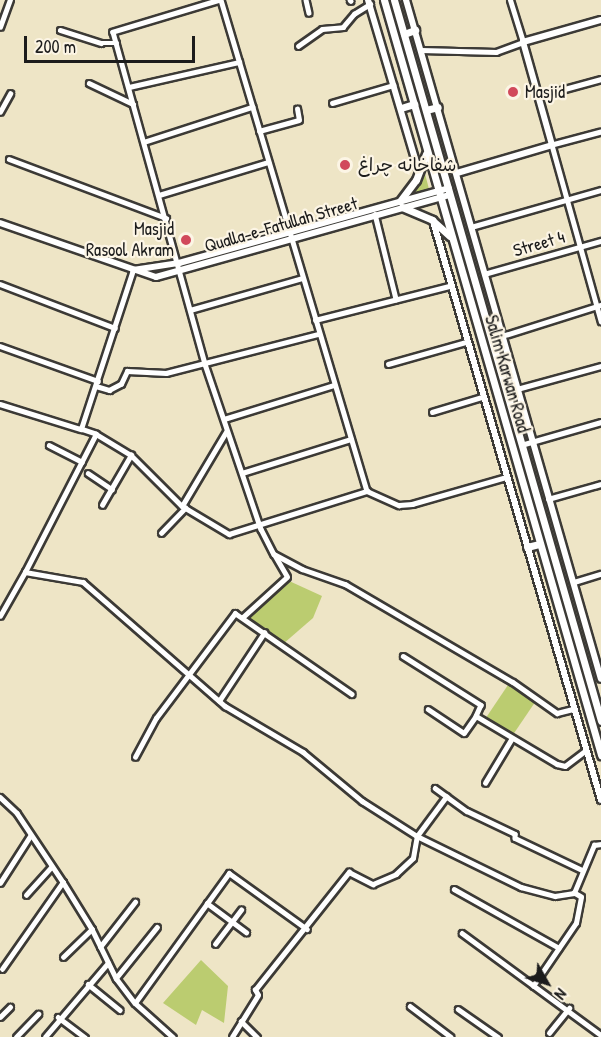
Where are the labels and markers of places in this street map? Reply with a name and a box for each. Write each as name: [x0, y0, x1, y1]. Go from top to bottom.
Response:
place label: Masjid: [525, 81, 565, 103]
marker: Masjid: [506, 85, 520, 99]
place label: شفاخانه چراغ: [358, 154, 456, 176]
marker: شفاخانه چراغ: [336, 156, 354, 174]
place label: Masjid Rasool Akram: [86, 219, 174, 262]
marker: Masjid Rasool Akram: [179, 233, 193, 247]

